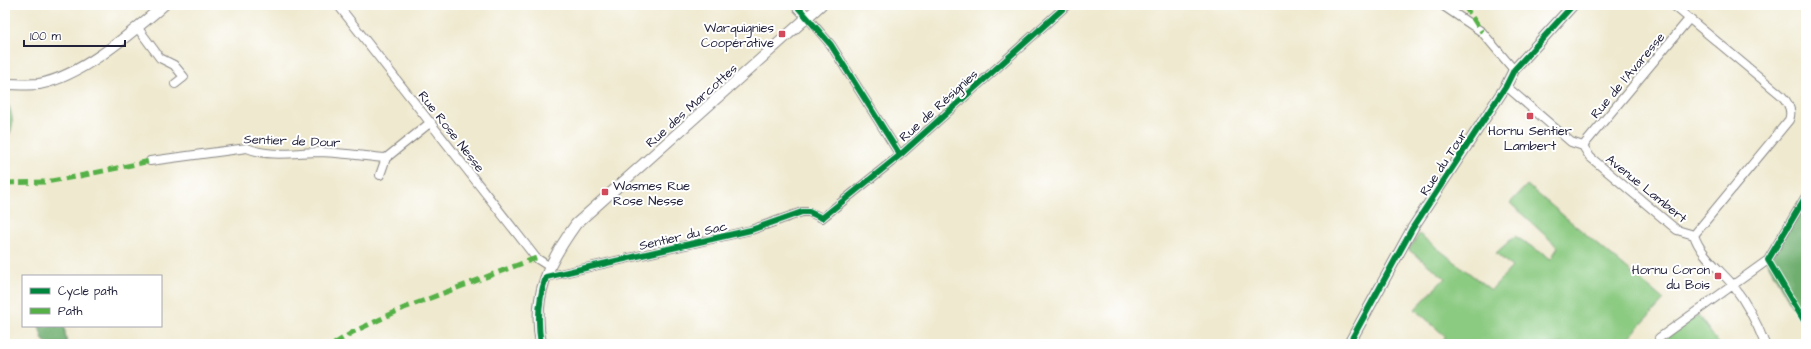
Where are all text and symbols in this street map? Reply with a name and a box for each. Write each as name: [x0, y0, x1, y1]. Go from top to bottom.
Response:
place label: Warquignies Coopérative: [701, 19, 774, 52]
scale bar: [24, 22, 125, 48]
text: 100 m: [30, 28, 61, 45]
marker: Warquignies Coopérative: [777, 29, 787, 39]
street label: Rue de l'Avaresse: [1586, 29, 1669, 122]
street label: Rue des Marcottes: [642, 59, 742, 152]
street label: Rue de Résignies: [895, 65, 983, 147]
street label: Rue Rose Nesse: [414, 87, 489, 176]
marker: Hornu Sentier Lambert: [1525, 111, 1535, 121]
place label: Hornu Sentier Lambert: [1488, 122, 1572, 155]
street label: Rue du Tour: [1416, 126, 1472, 199]
street label: Sentier de Dour: [243, 130, 341, 152]
street label: Avenue Lambert: [1602, 150, 1691, 228]
place label: Wasmes Rue Rose Nesse: [613, 177, 690, 210]
marker: Wasmes Rue Rose Nesse: [600, 187, 610, 197]
street label: Sentier du Sac: [637, 217, 729, 255]
place label: Hornu Coron du Bois: [1632, 261, 1710, 294]
marker: Hornu Coron du Bois: [1713, 271, 1723, 281]
legend: [22, 275, 162, 327]
text: Cycle path: [58, 283, 117, 301]
text: Path: [58, 303, 83, 320]

